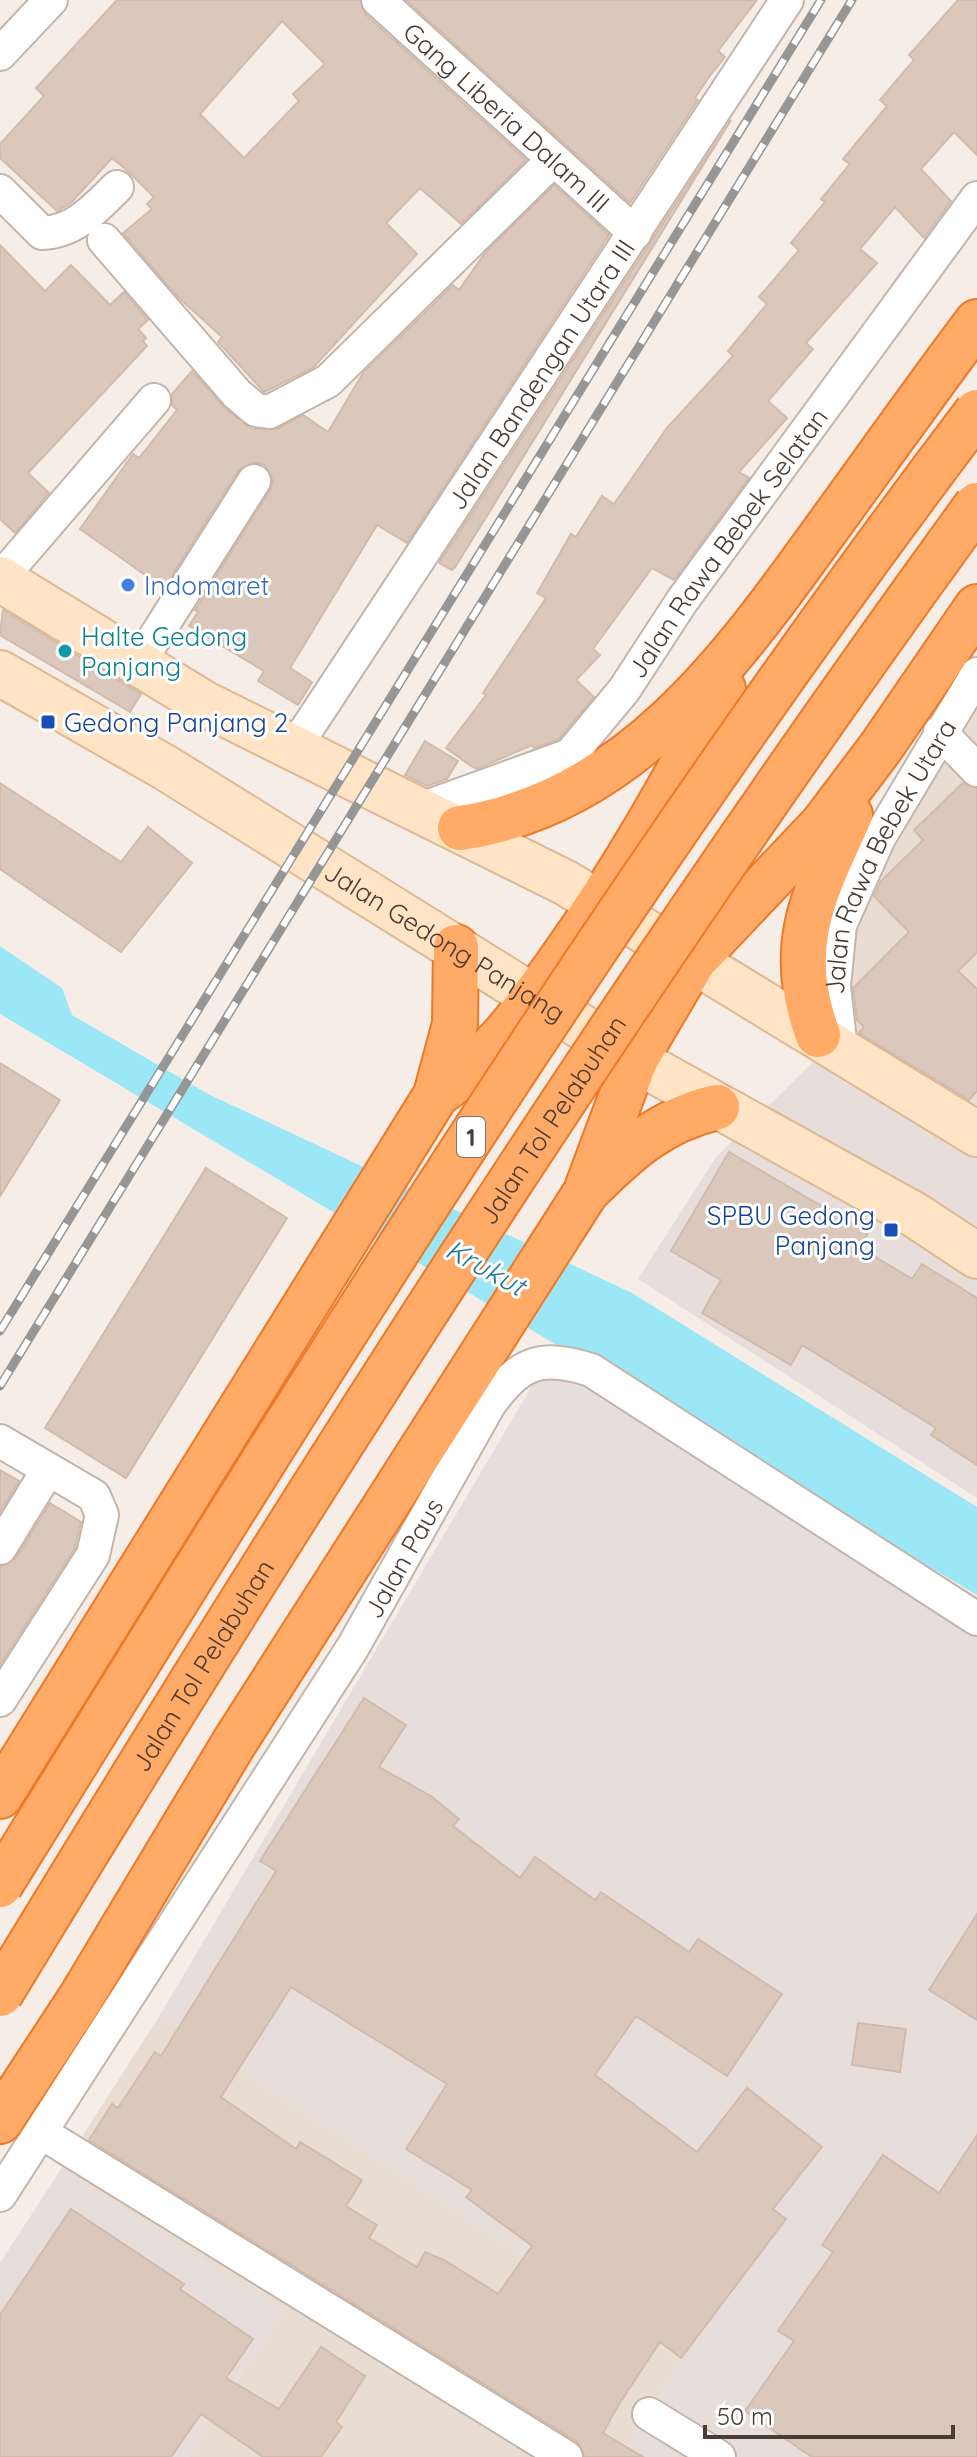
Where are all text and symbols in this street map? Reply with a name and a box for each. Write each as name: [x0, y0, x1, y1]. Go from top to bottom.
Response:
street label: Gang Liberia Dalam III: [397, 15, 617, 219]
street label: Jalan Bandengan Utara III: [440, 233, 641, 516]
street label: Jalan Rawa Bebek Selatan: [620, 401, 834, 684]
place label: Indomaret: [144, 569, 269, 602]
marker: Indomaret: [119, 576, 137, 594]
place label: Halte Gedong Panjang: [81, 620, 247, 683]
marker: Halte Gedong Panjang: [56, 642, 74, 660]
place label: Gedong Panjang 2: [64, 706, 288, 739]
marker: Gedong Panjang 2: [39, 713, 57, 731]
street label: Jalan Rawa Bebek Utara: [817, 713, 963, 997]
street label: Jalan Gedong Panjang: [319, 854, 572, 1029]
street label: Jalan Tol Pelabuhan: [471, 1009, 633, 1230]
road number: 1: [457, 1117, 485, 1157]
place label: SPBU Gedong Panjang: [707, 1199, 875, 1262]
marker: SPBU Gedong Panjang: [882, 1221, 900, 1239]
water label: Krukut: [440, 1231, 535, 1305]
street label: Jalan Paus: [356, 1492, 450, 1624]
street label: Jalan Tol Pelabuhan: [124, 1553, 281, 1777]
scale bar: [705, 2389, 953, 2439]
text: 50 m: [717, 2401, 773, 2431]

